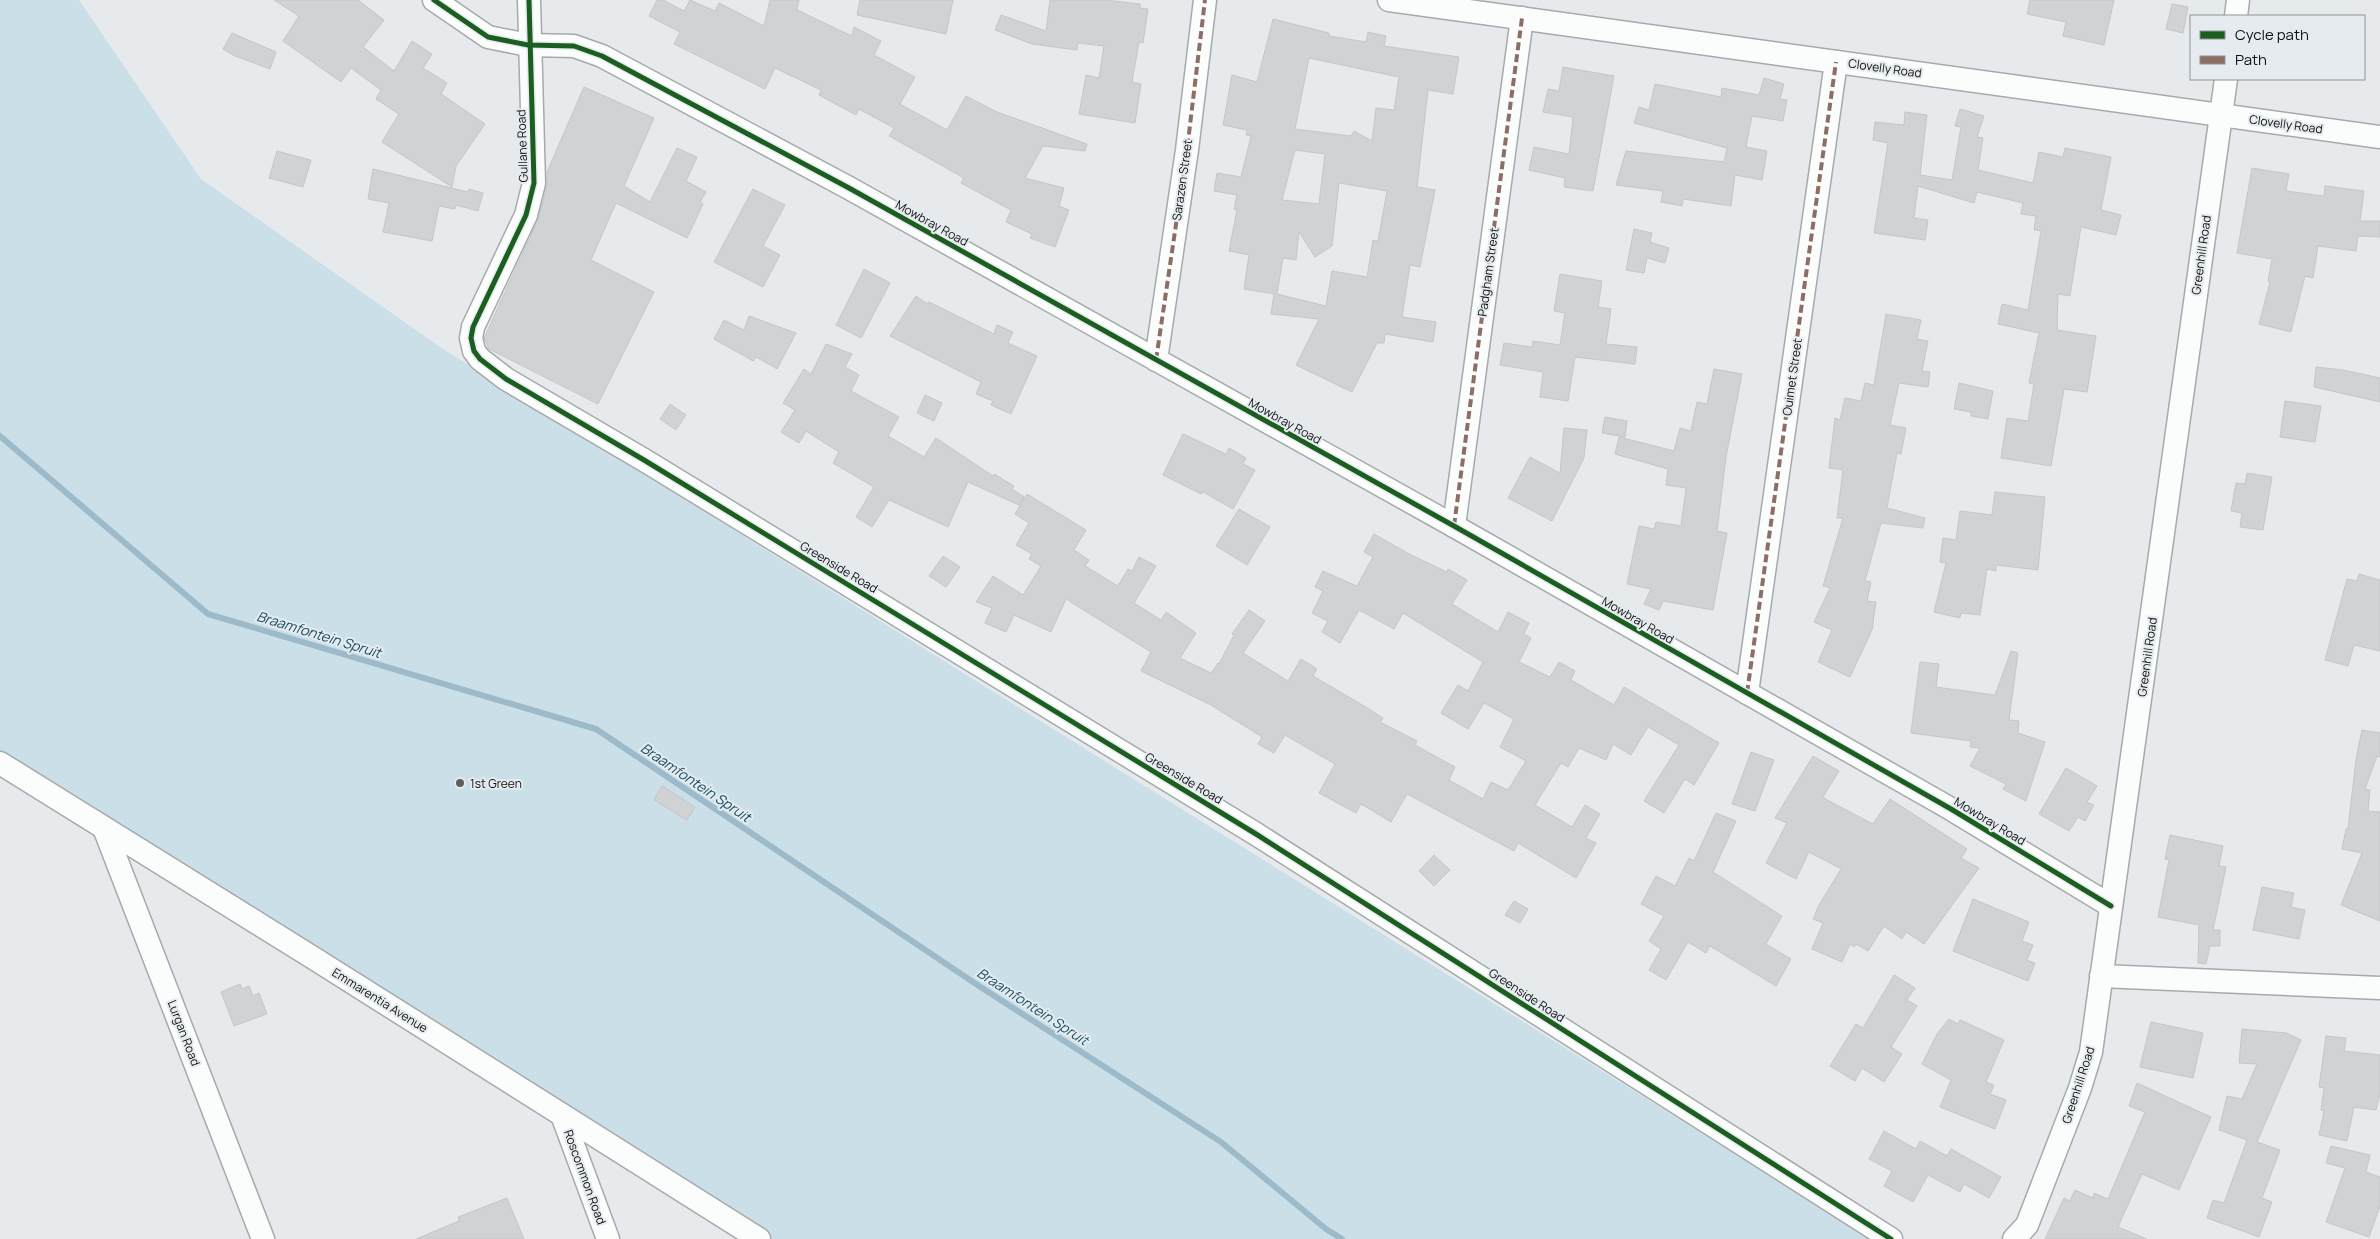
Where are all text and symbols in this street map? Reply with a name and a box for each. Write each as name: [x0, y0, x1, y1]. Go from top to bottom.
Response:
legend: [2190, 15, 2365, 80]
text: Cycle path: [2235, 24, 2309, 45]
text: Path: [2235, 49, 2267, 70]
street label: Clovelly Road: [1847, 54, 1923, 82]
street label: Gullane Road: [512, 109, 532, 183]
street label: Clovelly Road: [2248, 110, 2324, 138]
street label: Sarazen Street: [1168, 138, 1196, 222]
street label: Mowbray Road: [893, 196, 971, 250]
street label: Greenhill Road: [2187, 214, 2215, 296]
street label: Padgham Street: [1473, 226, 1503, 317]
street label: Ouimet Street: [1778, 337, 1806, 417]
street label: Mowbray Road: [1246, 394, 1324, 448]
street label: Greenside Road: [797, 537, 881, 597]
street label: Mowbray Road: [1599, 592, 1677, 648]
water label: Braamfontein Spruit: [254, 606, 385, 662]
street label: Greenhill Road: [2133, 616, 2161, 698]
water label: Braamfontein Spruit: [637, 738, 756, 827]
street label: Greenside Road: [1142, 748, 1226, 808]
place label: 1st Green: [470, 775, 522, 792]
marker: 1st Green: [454, 777, 466, 789]
street label: Mowbray Road: [1951, 793, 2029, 849]
water label: Braamfontein Spruit: [974, 963, 1093, 1050]
street label: Emmarentia Avenue: [329, 964, 431, 1036]
street label: Greenside Road: [1486, 964, 1568, 1026]
street label: Lurgan Road: [164, 998, 204, 1068]
street label: Greenhill Road: [2058, 1044, 2098, 1126]
street label: Roscommon Road: [560, 1127, 610, 1227]

